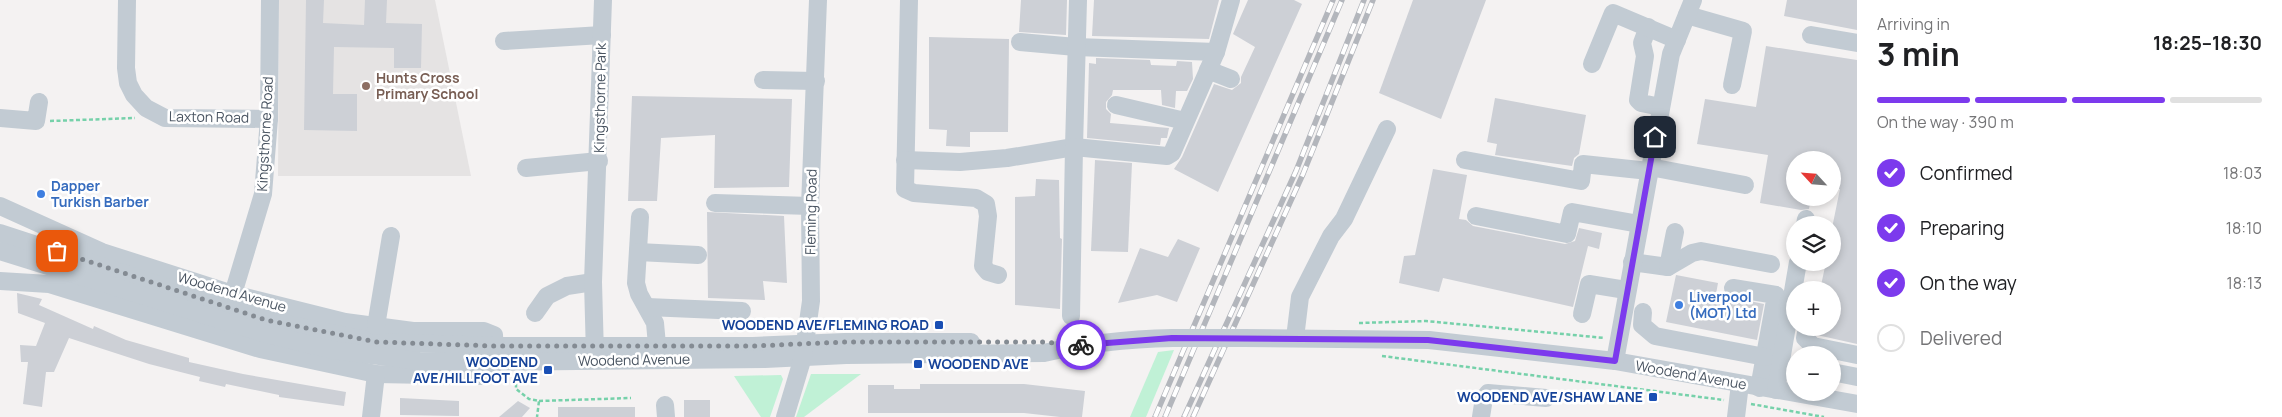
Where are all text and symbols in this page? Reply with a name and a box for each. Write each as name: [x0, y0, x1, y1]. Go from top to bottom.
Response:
text: Arriving in: [1877, 13, 1950, 35]
text: 18:25–18:30: [2153, 30, 2262, 56]
text: 3 min: [1877, 32, 1960, 76]
street label: Kingsthorne Park: [589, 42, 610, 153]
place label: Hunts Cross Primary School: [376, 68, 478, 103]
street label: Kingsthorne Road: [252, 76, 277, 192]
marker: Hunts Cross Primary School: [360, 80, 372, 92]
street label: Laxton Road: [169, 106, 249, 127]
text: On the way · 390 m: [1877, 111, 2014, 133]
pin: [1634, 116, 1676, 158]
icon: home: [1641, 123, 1669, 151]
north arrow: [1786, 151, 1841, 206]
map controls: [1786, 151, 1841, 401]
icon: check: [1877, 159, 1905, 187]
text: Confirmed: [1920, 160, 2013, 186]
text: 18:03: [2223, 162, 2262, 184]
street label: Fleming Road: [800, 169, 821, 255]
place label: Dapper Turkish Barber: [51, 176, 149, 211]
marker: Dapper Turkish Barber: [35, 188, 47, 200]
icon: check: [1877, 214, 1905, 242]
text: Preparing: [1920, 215, 2005, 241]
button: layers: [1786, 216, 1841, 271]
text: 18:10: [2226, 217, 2262, 239]
pin: [36, 230, 78, 272]
icon: bag: [43, 237, 71, 265]
street label: Woodend Avenue: [176, 267, 289, 316]
icon: check: [1877, 269, 1905, 297]
text: On the way: [1920, 270, 2017, 296]
text: 18:13: [2227, 272, 2262, 294]
button: +: [1786, 281, 1841, 336]
place label: Liverpool (MOT) Ltd: [1689, 287, 1757, 322]
marker: Liverpool (MOT) Ltd: [1673, 299, 1685, 311]
place label: WOODEND AVE/FLEMING ROAD: [722, 315, 929, 334]
marker: WOODEND AVE/FLEMING ROAD: [933, 319, 945, 331]
courier: [1056, 320, 1106, 370]
text: Delivered: [1920, 325, 2002, 351]
icon: bike: [1067, 331, 1095, 359]
button: −: [1786, 346, 1841, 401]
street label: Woodend Avenue: [578, 349, 690, 370]
place label: WOODEND AVE/HILLFOOT AVE: [413, 352, 538, 387]
place label: WOODEND AVE: [928, 354, 1029, 373]
street label: Woodend Avenue: [1634, 355, 1748, 394]
marker: WOODEND AVE: [912, 358, 924, 370]
marker: WOODEND AVE/HILLFOOT AVE: [542, 364, 554, 376]
place label: WOODEND AVE/SHAW LANE: [1457, 387, 1643, 406]
marker: WOODEND AVE/SHAW LANE: [1647, 391, 1659, 403]

